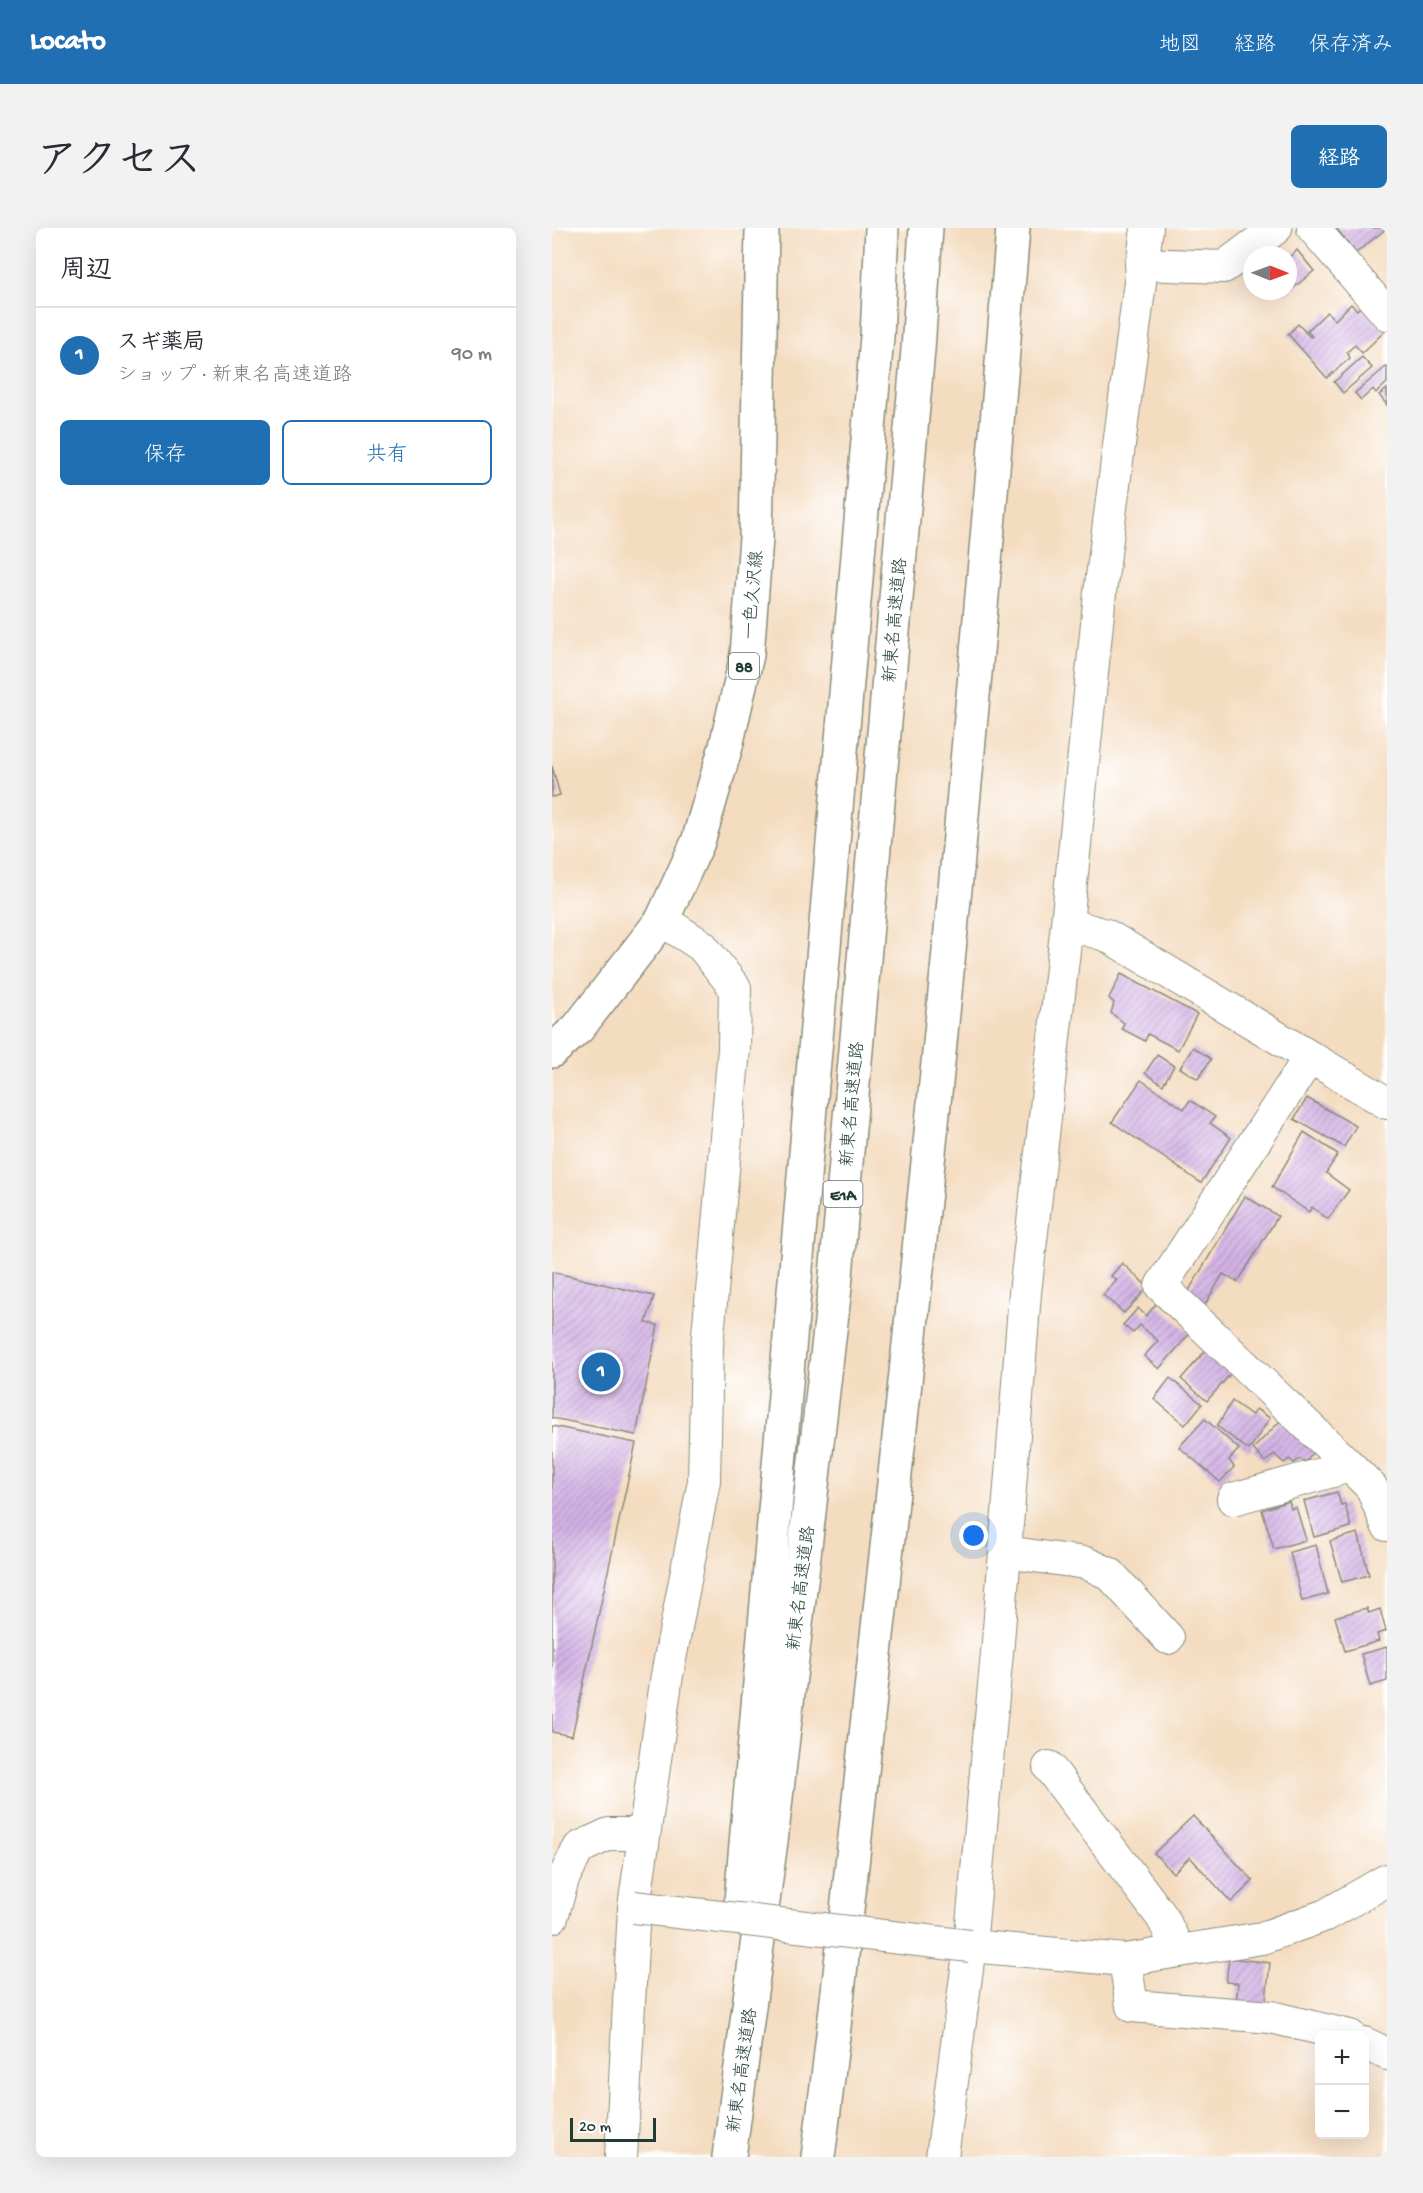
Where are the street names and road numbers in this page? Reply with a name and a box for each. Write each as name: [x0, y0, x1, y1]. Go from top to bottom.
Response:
street label: 一色久沢線: [739, 549, 769, 641]
street label: 新東名高速道路: [880, 556, 912, 684]
road number: 88: [729, 653, 759, 679]
street label: 新東名高速道路: [837, 1040, 869, 1168]
road number: E1A: [824, 1181, 862, 1207]
street label: 新東名高速道路: [783, 1524, 821, 1652]
street label: 新東名高速道路: [723, 2006, 763, 2134]

